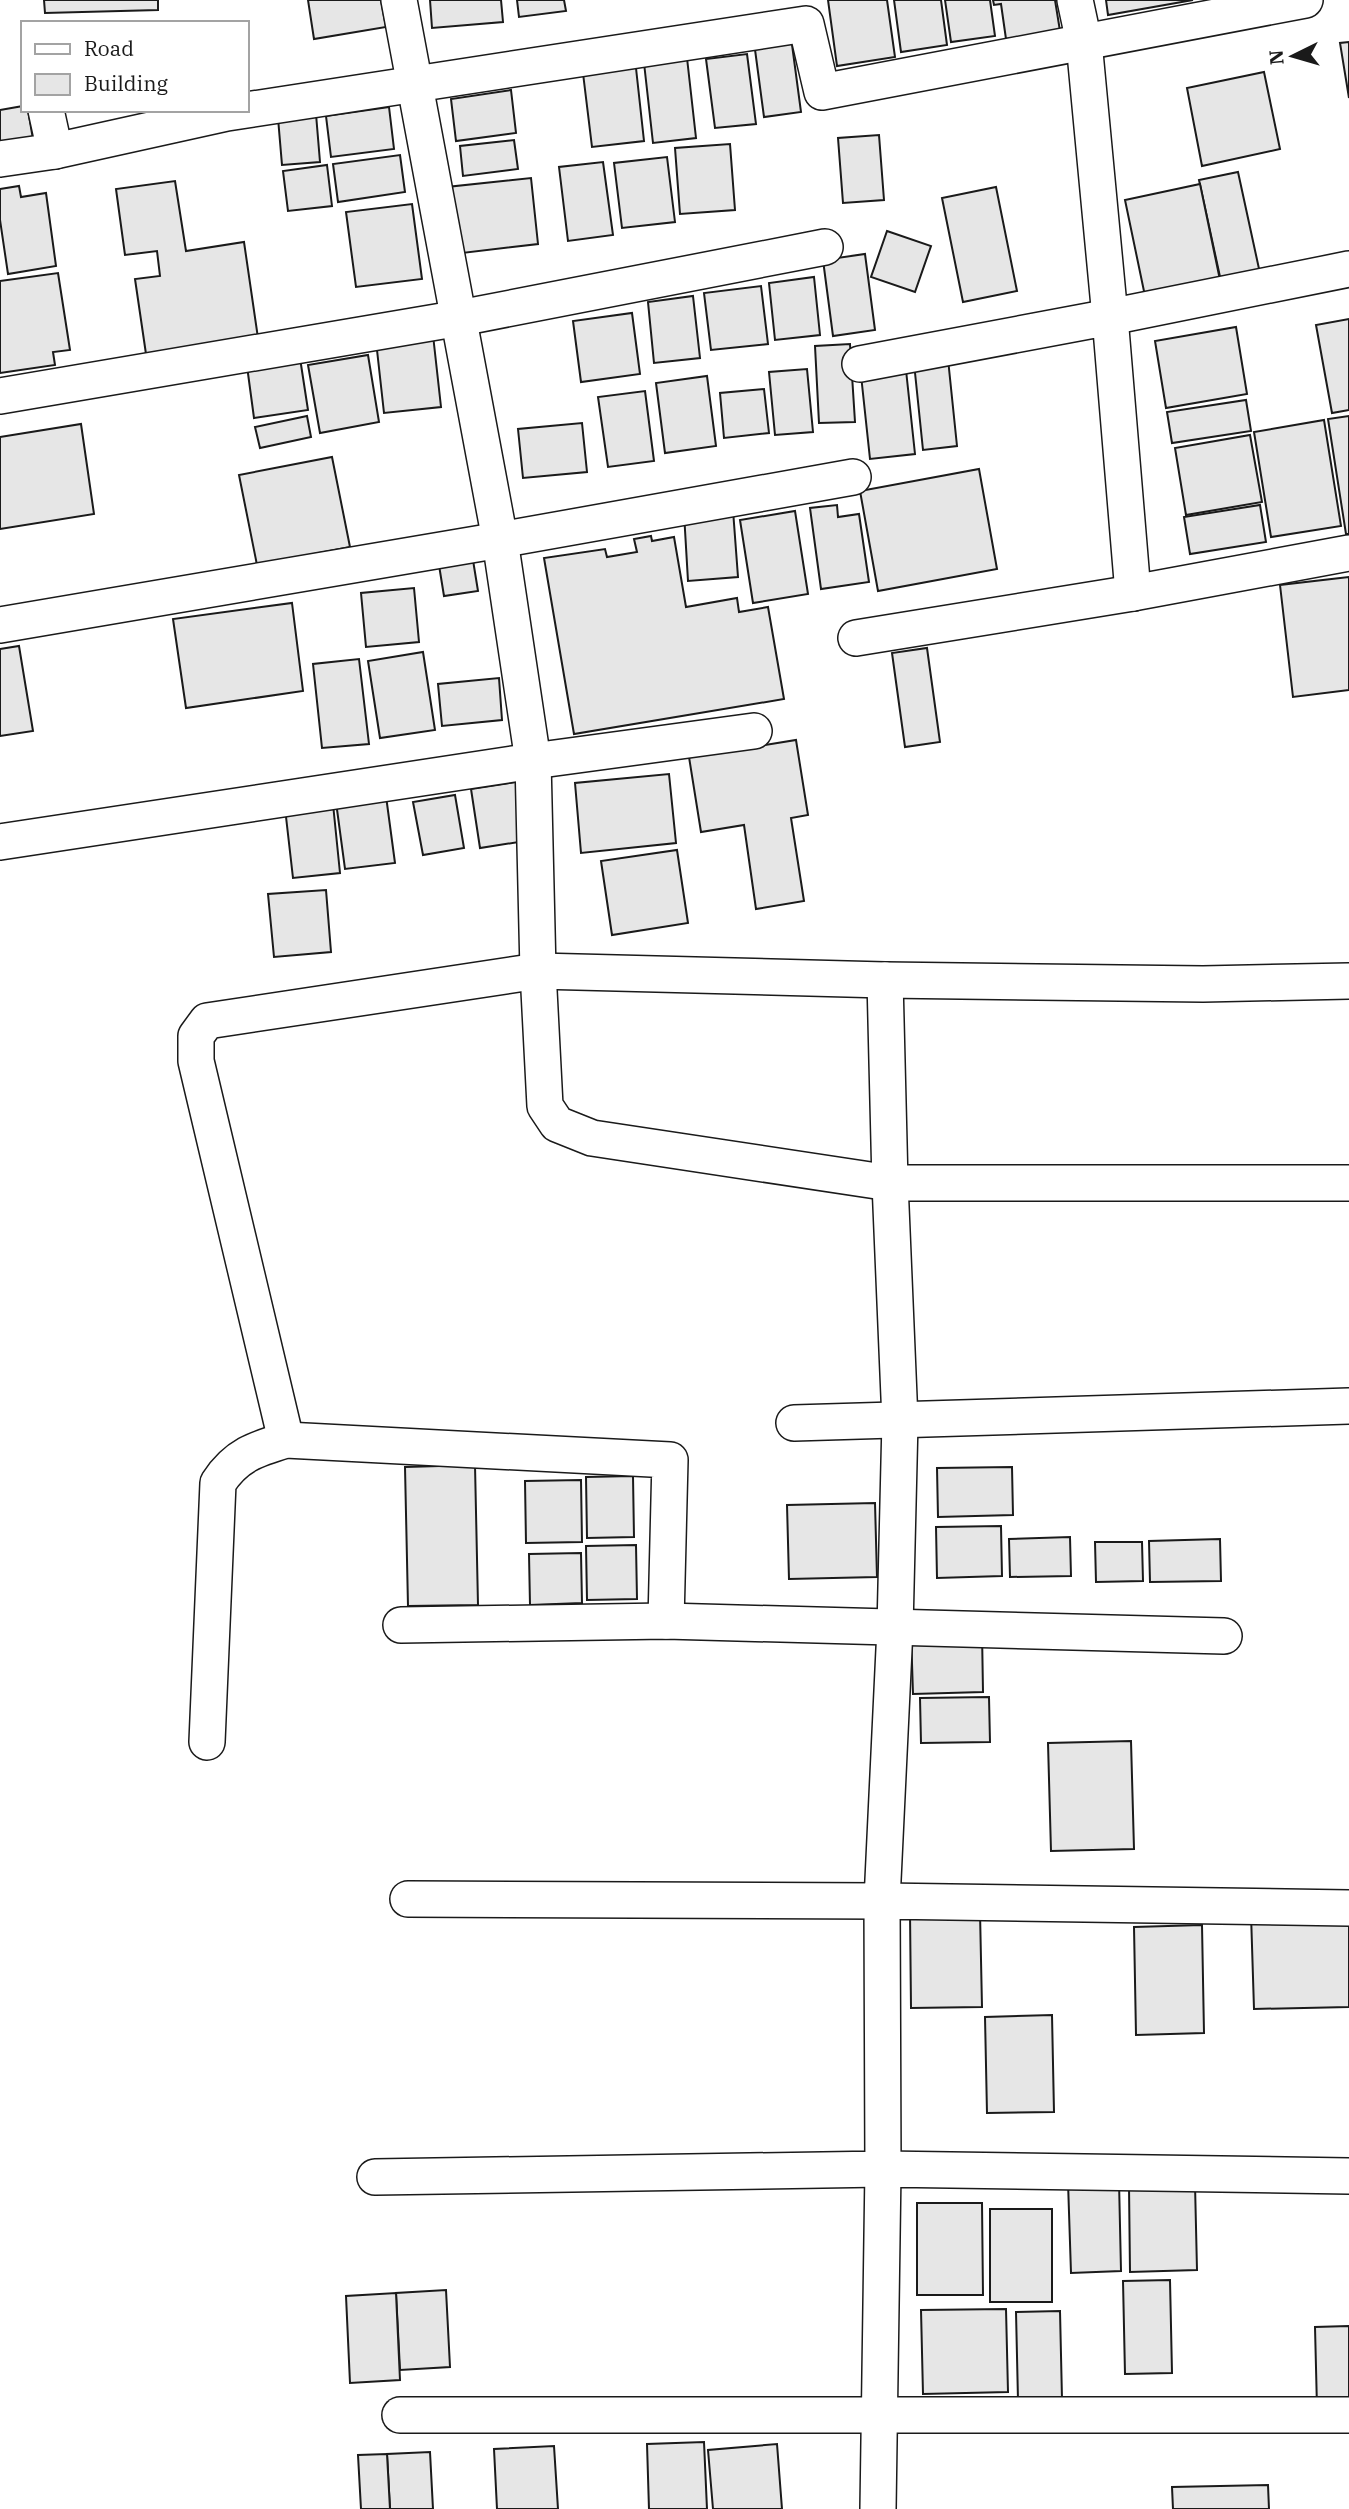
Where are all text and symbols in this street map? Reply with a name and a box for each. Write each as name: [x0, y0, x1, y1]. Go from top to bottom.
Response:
legend: [21, 21, 248, 112]
north arrow: [1258, 21, 1328, 91]
text: Road: [84, 34, 134, 62]
text: N: [1263, 49, 1289, 66]
text: Building: [84, 69, 169, 97]

